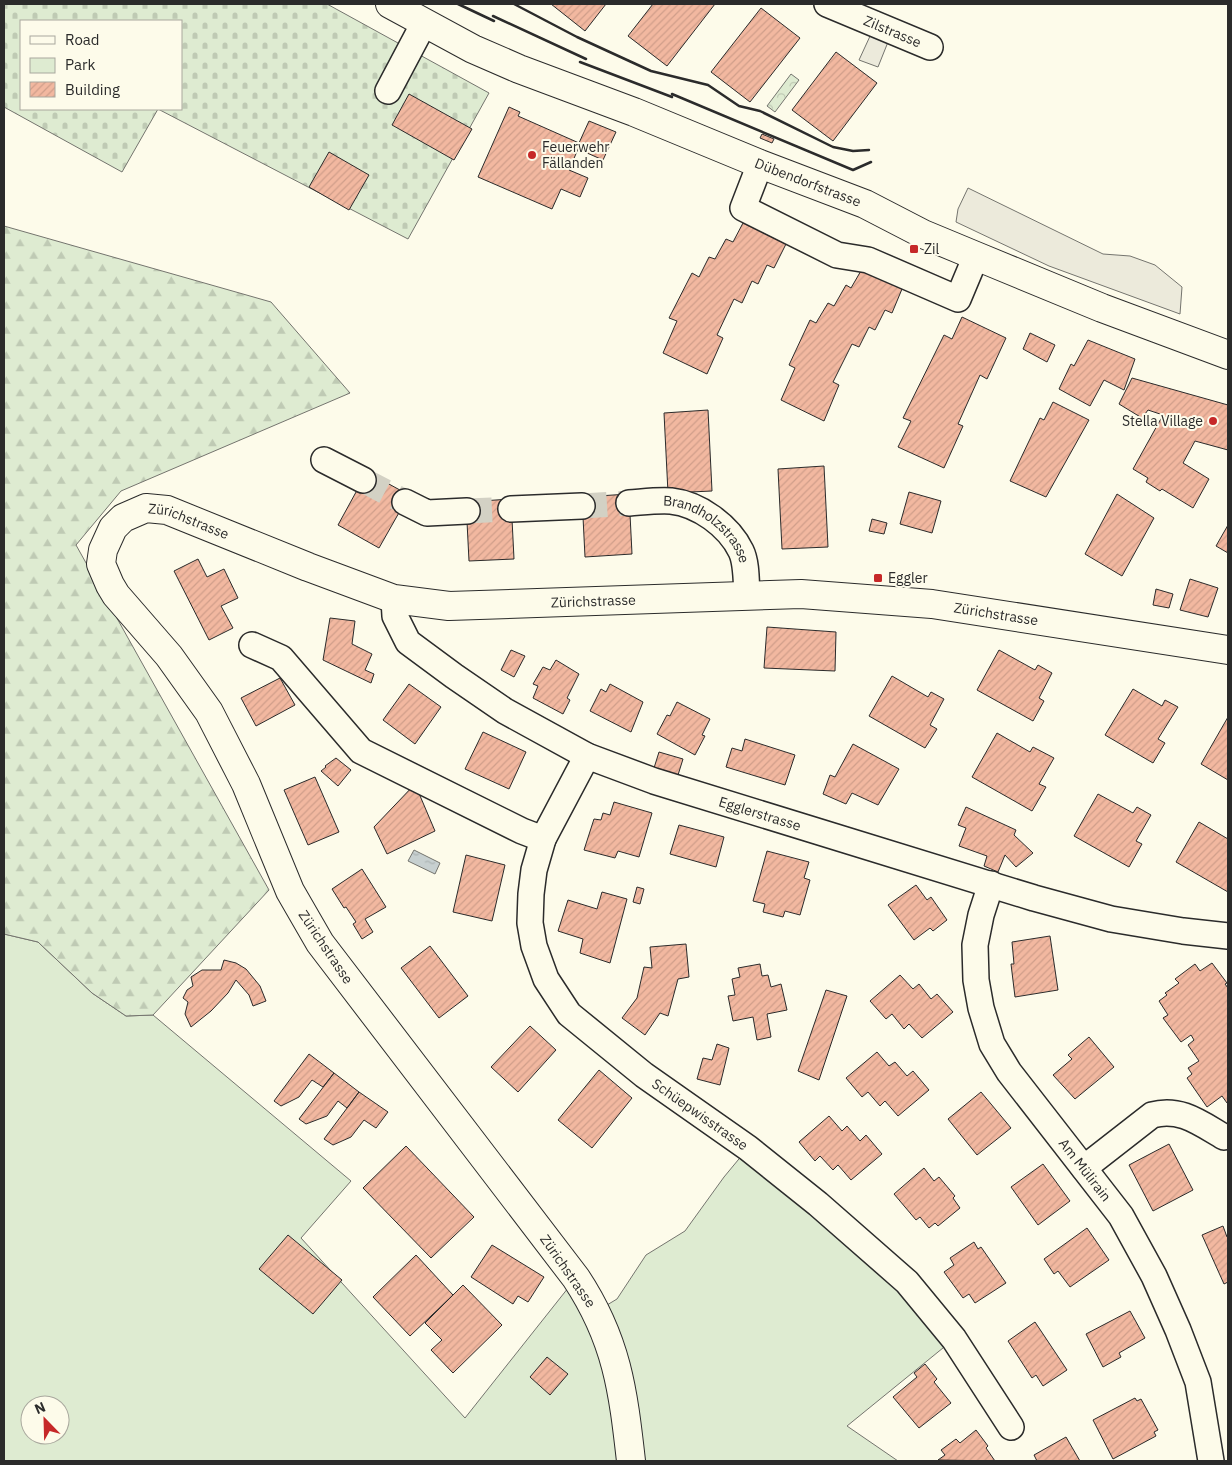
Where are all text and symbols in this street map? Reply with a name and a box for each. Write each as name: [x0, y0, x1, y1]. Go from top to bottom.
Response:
street label: Zilstrasse: [861, 11, 924, 52]
legend: [20, 20, 182, 110]
text: Road: [65, 30, 100, 49]
text: Park: [65, 55, 95, 74]
text: Building: [65, 80, 120, 99]
place label: Feuerwehr Fällanden: [542, 138, 609, 172]
marker: Feuerwehr Fällanden: [526, 149, 538, 161]
street label: Dübendorfstrasse: [752, 154, 864, 211]
place label: Zil: [924, 240, 940, 258]
marker: Zil: [908, 243, 920, 255]
place label: Stella Village: [1122, 412, 1203, 430]
marker: Stella Village: [1207, 415, 1219, 427]
street label: Brandholzstrasse: [663, 492, 754, 565]
street label: Zürichstrasse: [147, 499, 232, 543]
place label: Eggler: [888, 569, 928, 587]
marker: Eggler: [872, 572, 884, 584]
street label: Zürichstrasse: [550, 591, 636, 612]
street label: Zürichstrasse: [953, 599, 1040, 629]
street label: Egglerstrasse: [717, 792, 803, 835]
street label: Zürichstrasse: [295, 907, 357, 988]
street label: Schüepwisstrasse: [649, 1074, 752, 1154]
street label: Am Mülirain: [1055, 1135, 1115, 1205]
street label: Zürichstrasse: [536, 1231, 600, 1311]
north arrow: [20, 1395, 70, 1445]
text: N: [32, 1398, 48, 1418]

